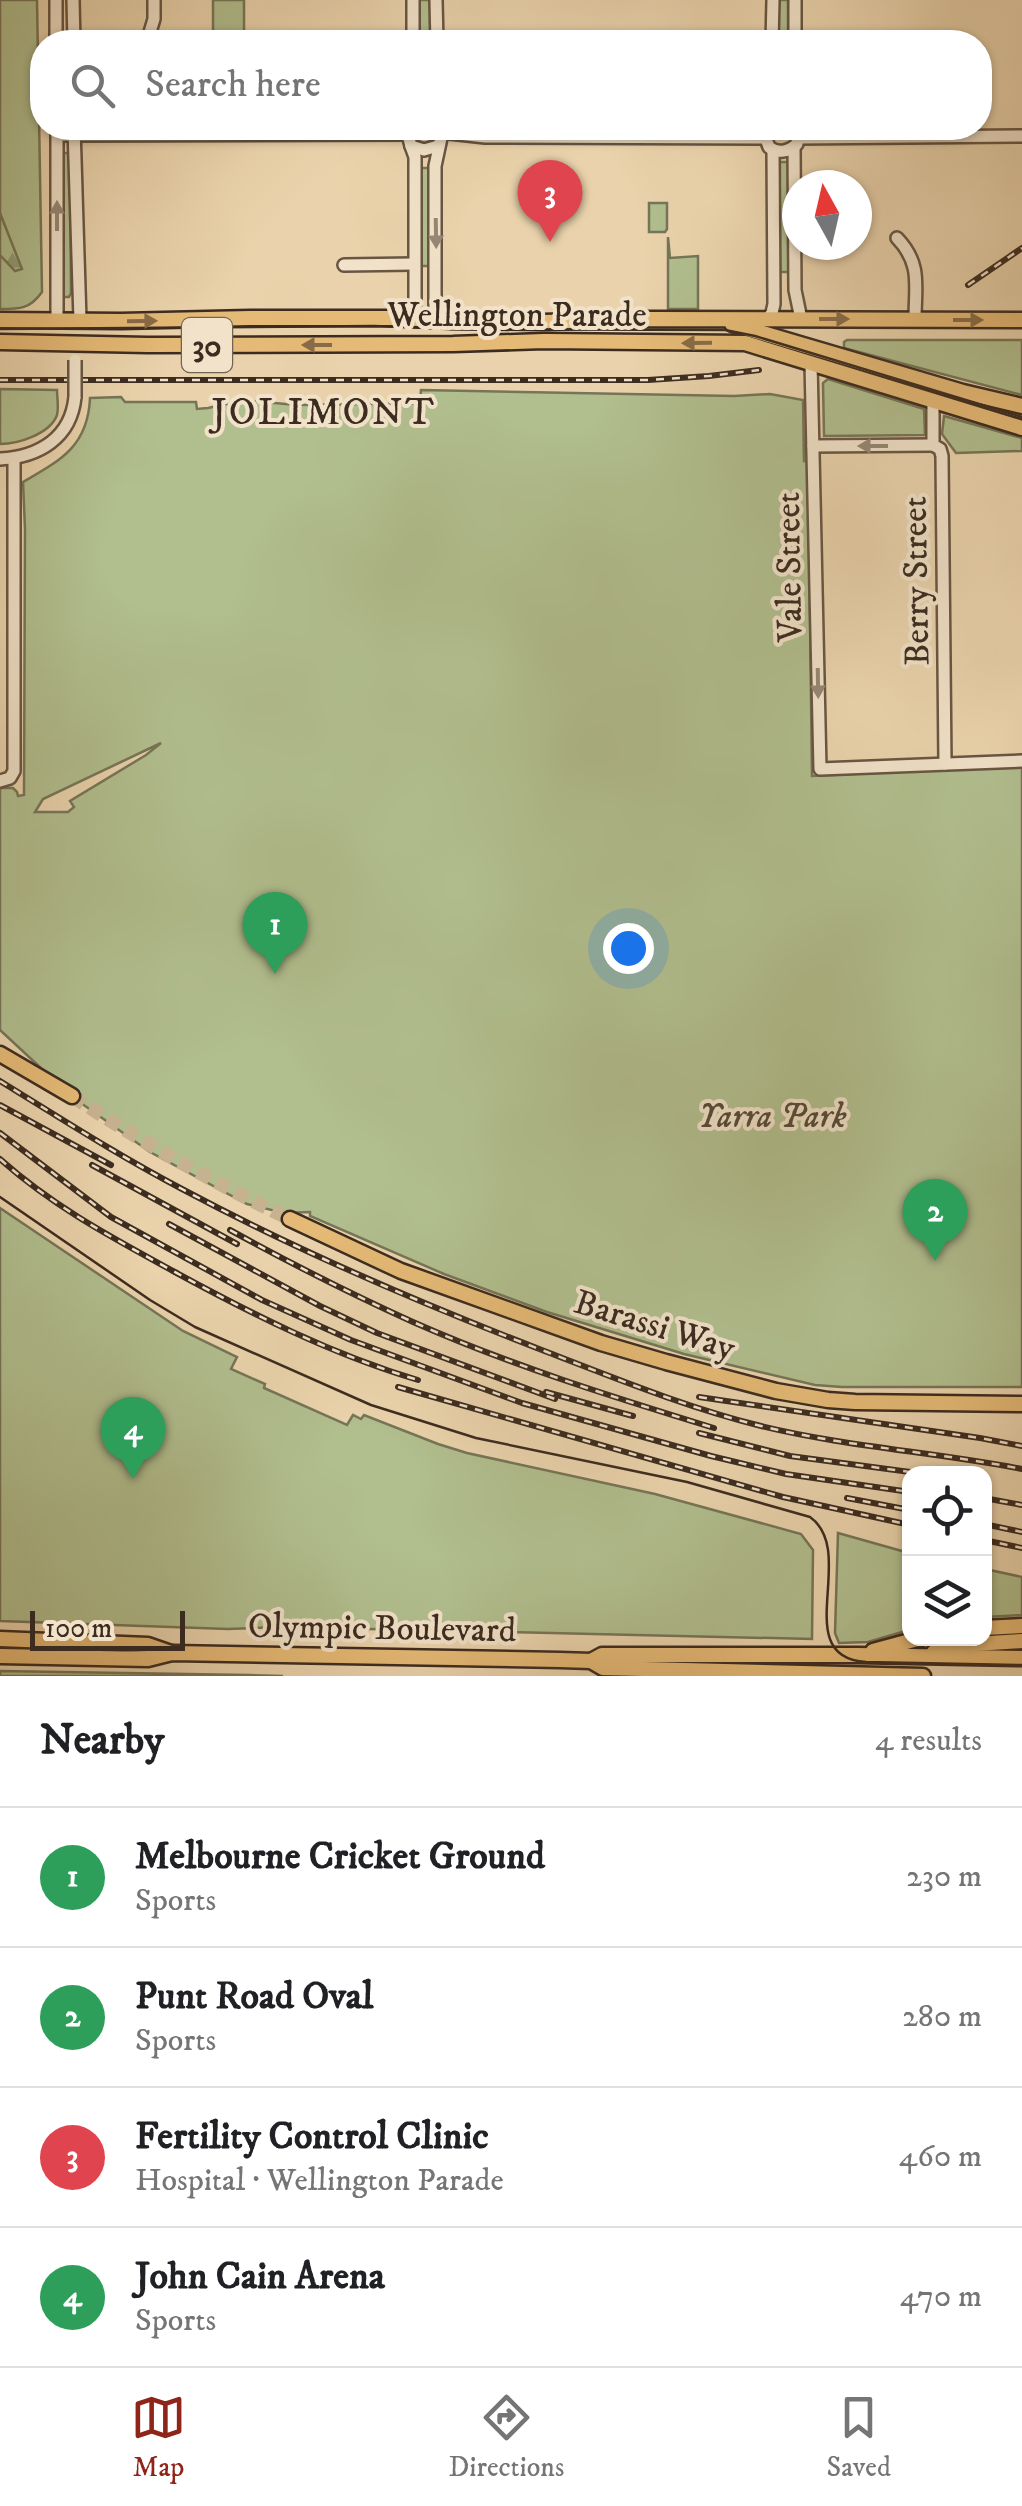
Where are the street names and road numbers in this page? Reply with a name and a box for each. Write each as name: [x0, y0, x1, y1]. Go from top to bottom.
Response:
street label: Wellington Parade: [386, 294, 647, 338]
road number: 30: [182, 318, 232, 372]
street label: Vale Street: [767, 492, 813, 643]
street label: Berry Street: [894, 496, 940, 666]
street label: Barassi Way: [569, 1281, 741, 1371]
street label: Olympic Boulevard: [247, 1605, 517, 1653]

